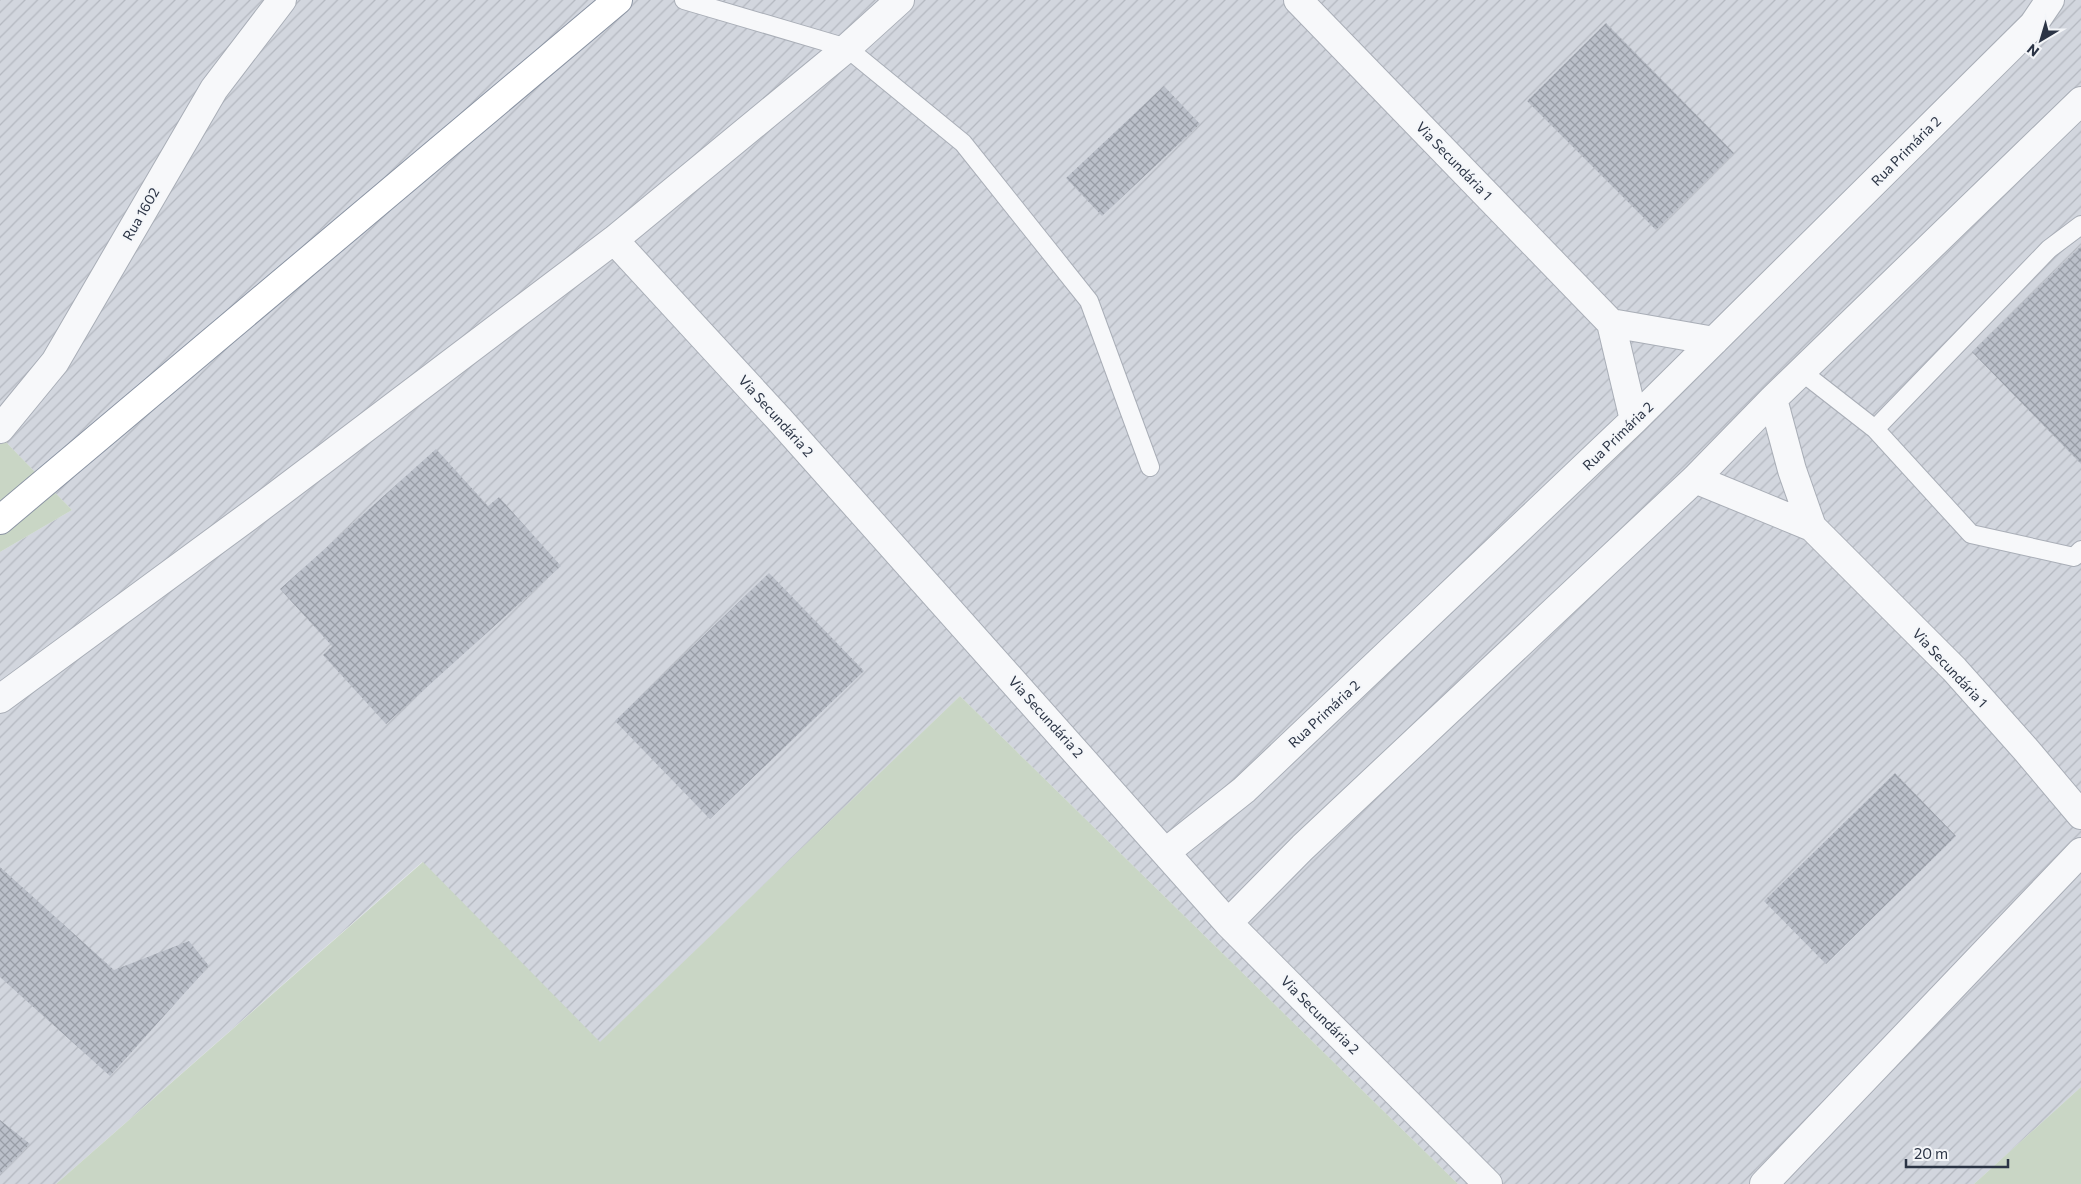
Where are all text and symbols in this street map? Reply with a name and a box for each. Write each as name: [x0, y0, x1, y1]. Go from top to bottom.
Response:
north arrow: [2016, 15, 2066, 65]
text: N: [2023, 41, 2042, 61]
street label: Rua Primária 2: [1867, 112, 1944, 189]
street label: Via Secundária 1: [1413, 118, 1496, 203]
street label: Rua 1602: [119, 184, 163, 243]
street label: Via Secundária 2: [735, 371, 818, 460]
street label: Rua Primária 2: [1579, 398, 1657, 474]
street label: Via Secundária 1: [1909, 625, 1991, 711]
street label: Via Secundária 2: [1005, 672, 1088, 761]
street label: Rua Primária 2: [1284, 676, 1363, 751]
street label: Via Secundária 2: [1278, 972, 1363, 1058]
scale bar: [1906, 1136, 2008, 1168]
text: 20 m: [1914, 1144, 1948, 1162]

